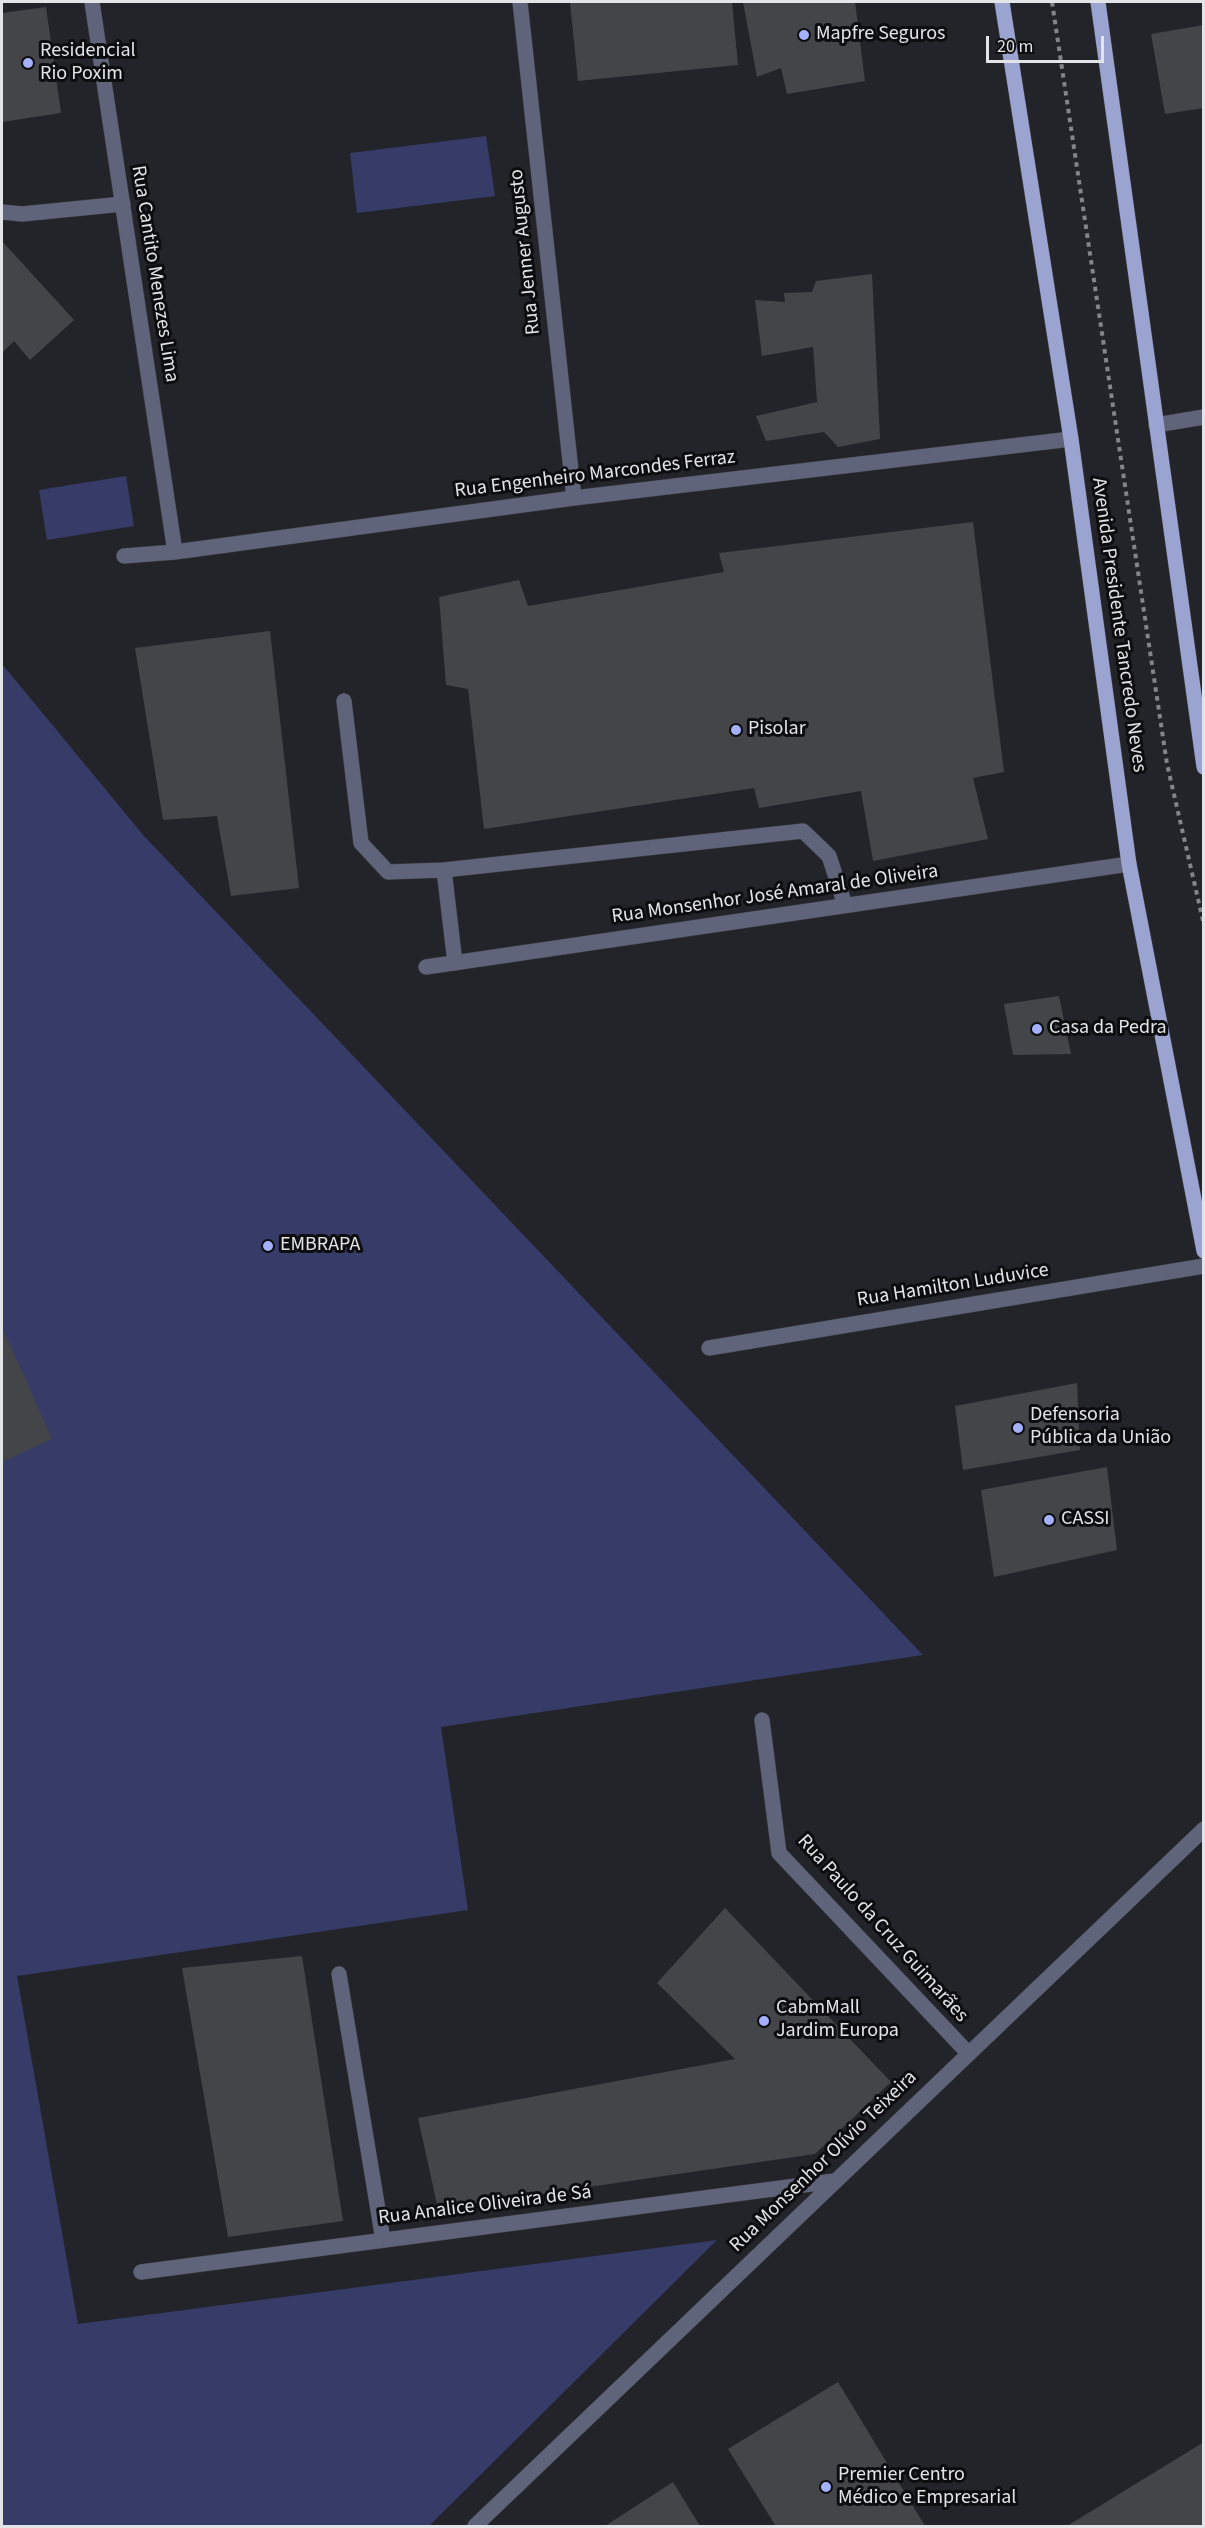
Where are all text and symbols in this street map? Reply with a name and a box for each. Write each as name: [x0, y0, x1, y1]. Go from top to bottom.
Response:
place label: Mapfre Seguros: [816, 23, 945, 47]
scale bar: [989, 24, 1108, 62]
marker: Mapfre Seguros: [797, 28, 811, 42]
text: 20 m: [997, 34, 1033, 59]
place label: Residencial Rio Poxim: [40, 40, 136, 87]
marker: Residencial Rio Poxim: [21, 56, 35, 70]
street label: Rua Cantito Menezes Lima: [125, 164, 183, 384]
street label: Rua Jenner Augusto: [505, 168, 547, 336]
street label: Rua Engenheiro Marcondes Ferraz: [453, 446, 737, 504]
street label: Avenida Presidente Tancredo Neves: [1085, 476, 1151, 774]
place label: Pisolar: [748, 718, 806, 742]
marker: Pisolar: [729, 723, 743, 737]
street label: Rua Monsenhor José Amaral de Oliveira: [610, 860, 940, 930]
place label: Casa da Pedra: [1049, 1017, 1167, 1041]
marker: Casa da Pedra: [1030, 1022, 1044, 1036]
place label: EMBRAPA: [280, 1234, 360, 1258]
marker: EMBRAPA: [261, 1239, 275, 1253]
street label: Rua Hamilton Luduvice: [856, 1259, 1050, 1313]
place label: Defensoria Pública da União: [1030, 1404, 1171, 1451]
marker: Defensoria Pública da União: [1011, 1421, 1025, 1435]
place label: CASSI: [1061, 1508, 1110, 1532]
marker: CASSI: [1042, 1513, 1056, 1527]
street label: Rua Paulo da Cruz Guimarães: [791, 1830, 973, 2028]
place label: CabmMall Jardim Europa: [776, 1997, 899, 2044]
marker: CabmMall Jardim Europa: [757, 2014, 771, 2028]
street label: Rua Monsenhor Olívio Teixeira: [725, 2066, 923, 2258]
street label: Rua Analice Oliveira de Sá: [377, 2181, 593, 2231]
place label: Premier Centro Médico e Empresarial: [838, 2464, 1016, 2511]
marker: Premier Centro Médico e Empresarial: [819, 2480, 833, 2494]

